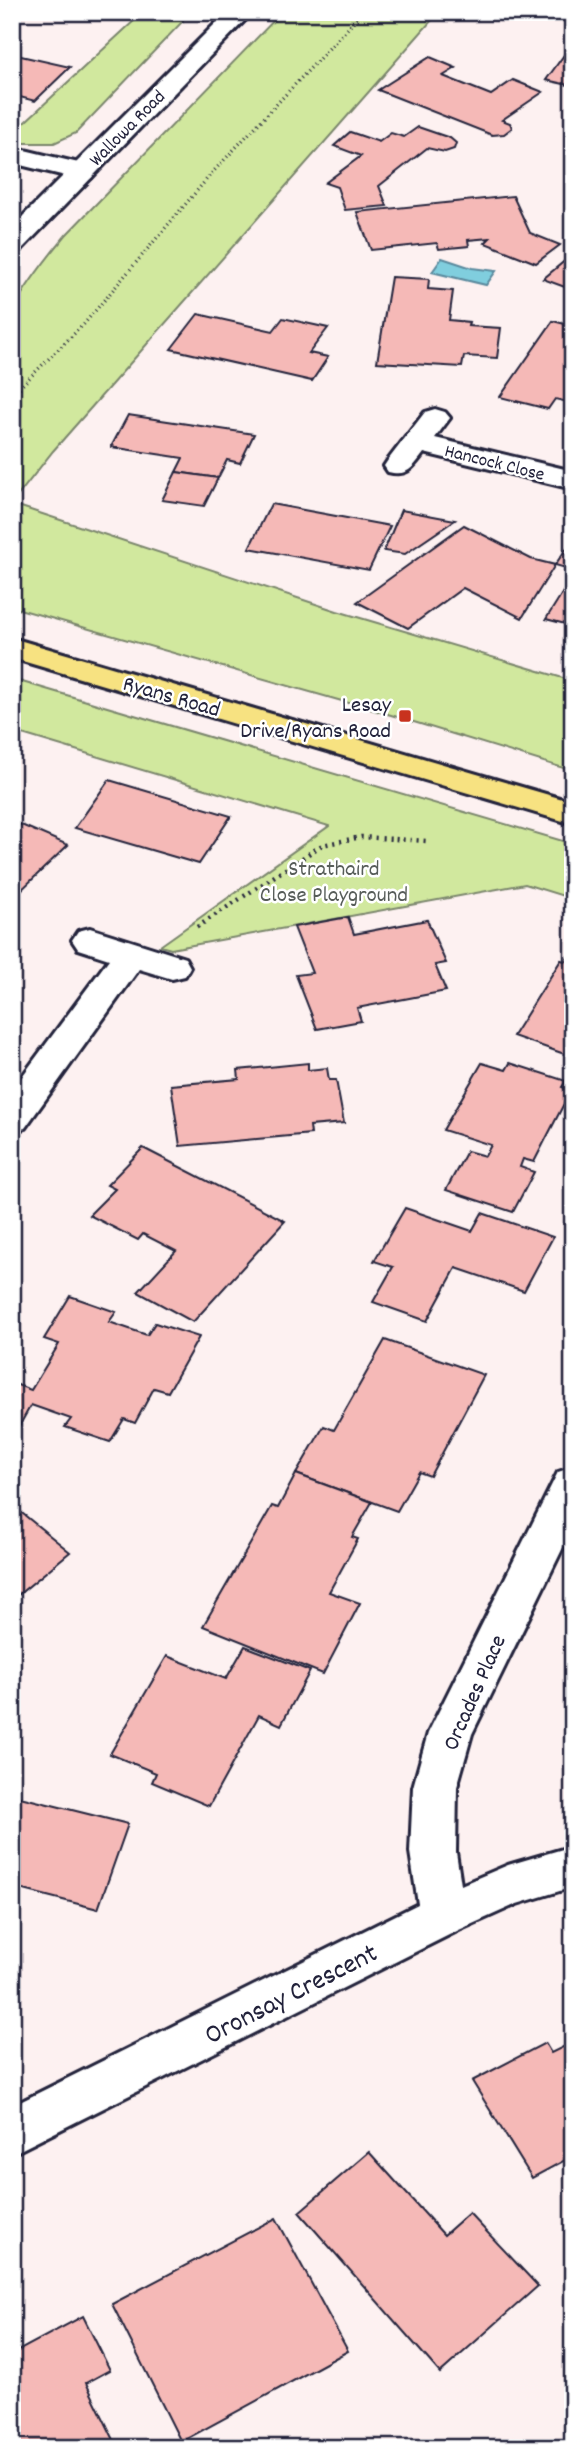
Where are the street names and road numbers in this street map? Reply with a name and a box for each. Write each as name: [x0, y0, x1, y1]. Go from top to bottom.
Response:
street label: Wallowa Road: [84, 85, 173, 174]
street label: Hancock Close: [441, 439, 547, 490]
street label: Ryans Road: [118, 669, 224, 728]
street label: Orcades Place: [436, 1630, 516, 1757]
street label: Oronsay Crescent: [199, 1936, 386, 2057]

